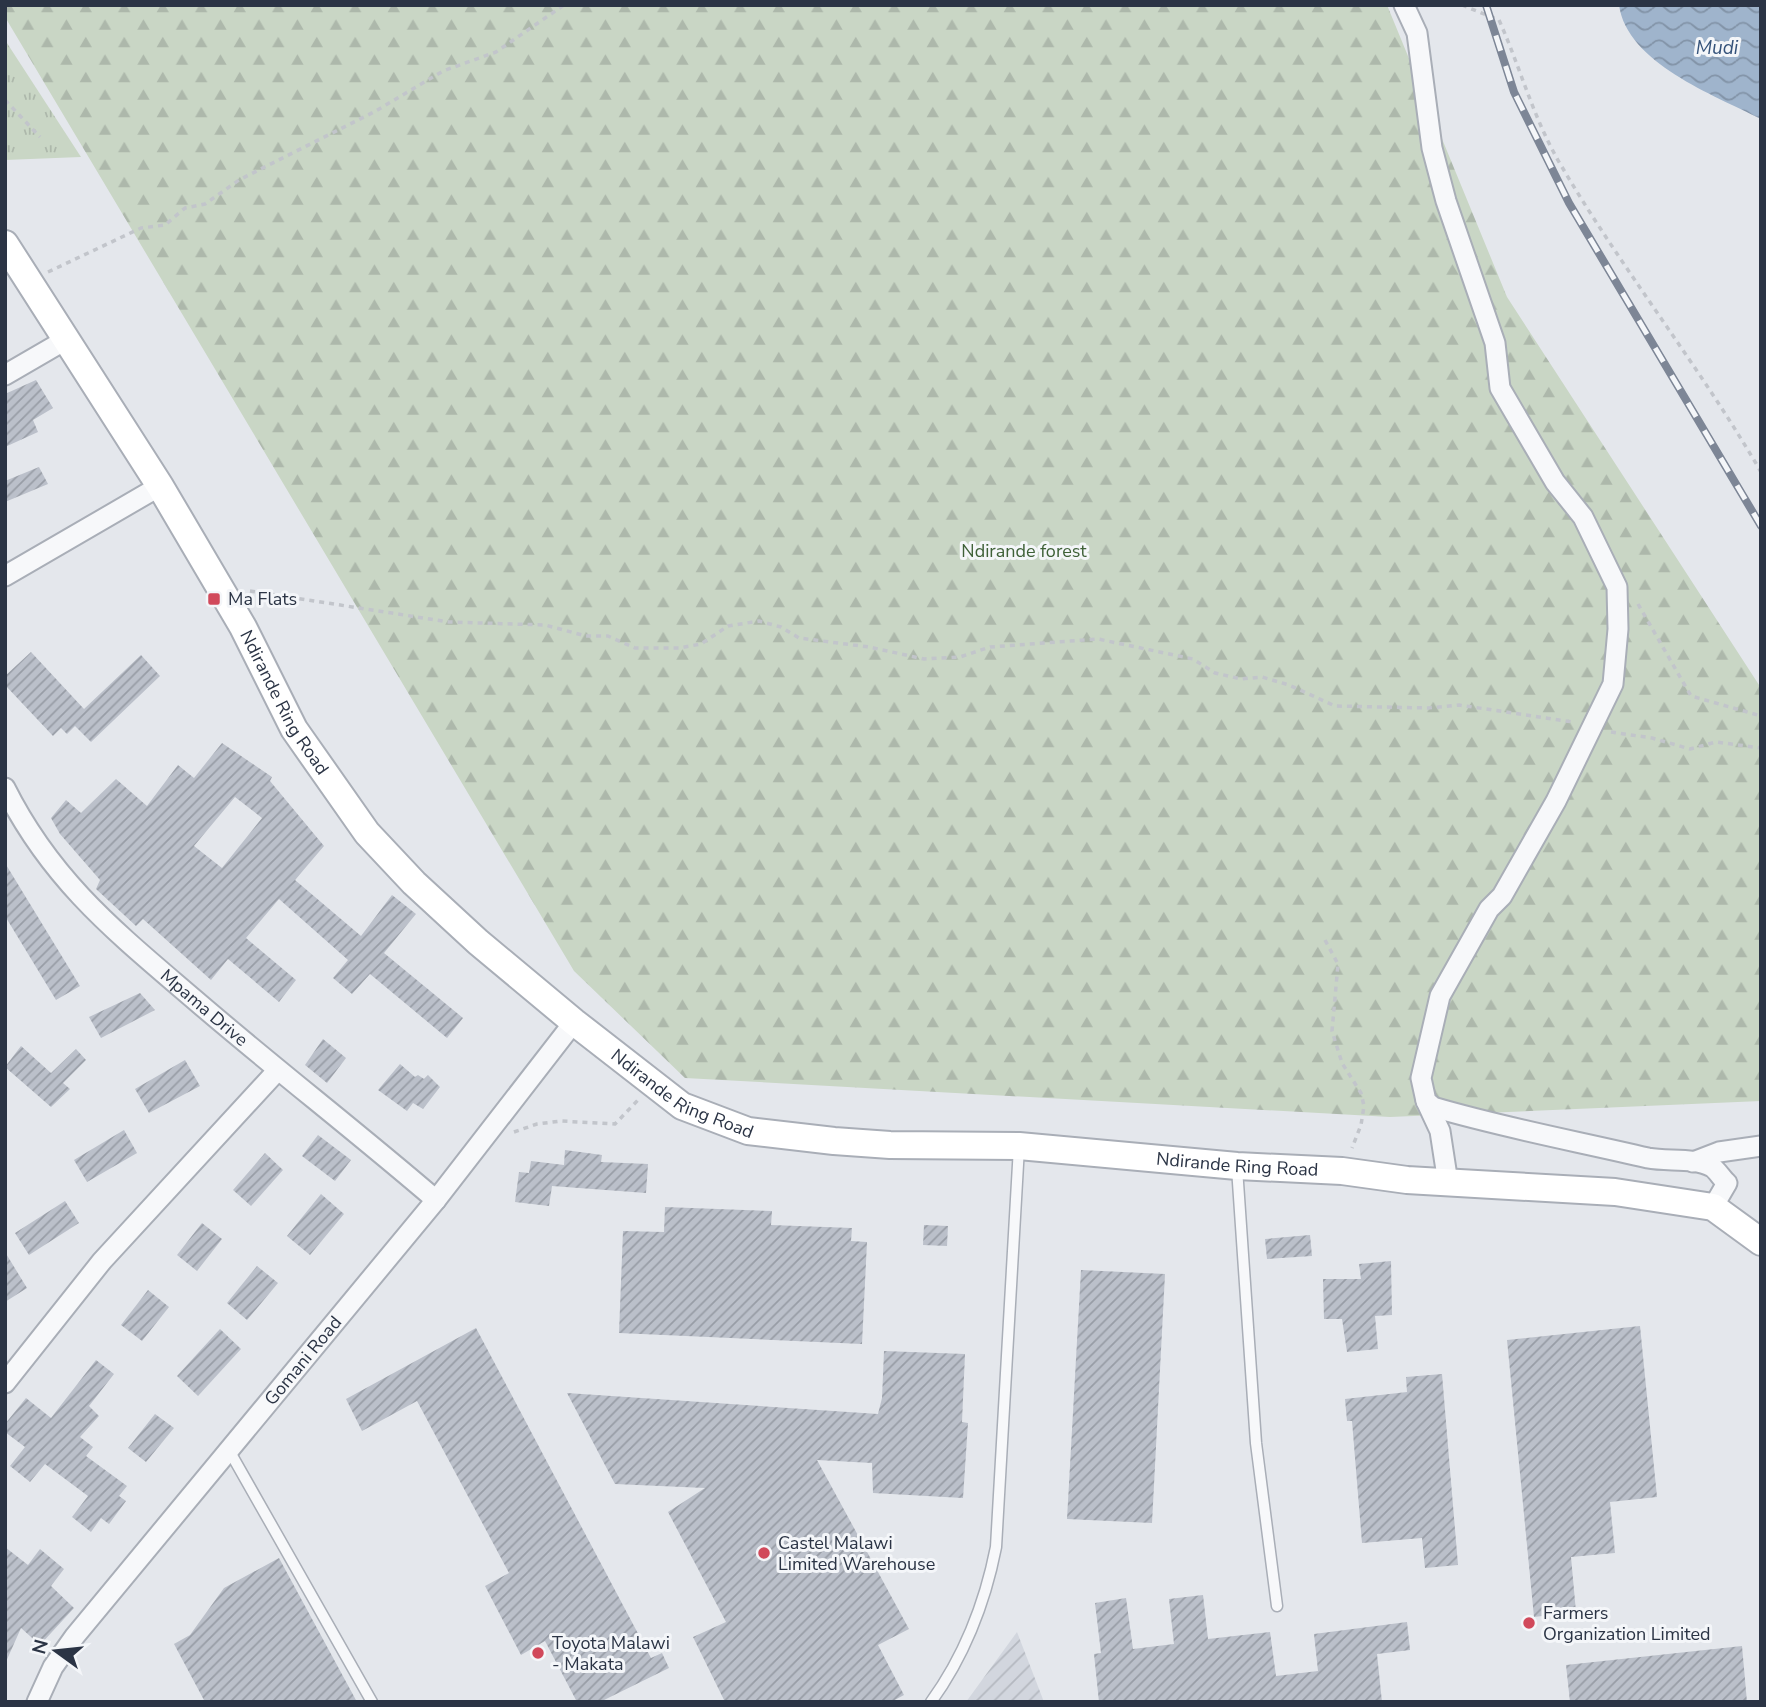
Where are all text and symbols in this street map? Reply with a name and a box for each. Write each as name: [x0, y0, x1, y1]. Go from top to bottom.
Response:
water label: Mudi: [1696, 35, 1739, 61]
park label: Ndirande forest: [961, 539, 1087, 563]
place label: Ma Flats: [228, 587, 297, 611]
marker: Ma Flats: [206, 591, 222, 607]
street label: Ndirande Ring Road: [234, 626, 334, 779]
street label: Mpama Drive: [155, 964, 253, 1052]
street label: Ndirande Ring Road: [606, 1043, 757, 1144]
street label: Ndirande Ring Road: [1155, 1147, 1319, 1182]
street label: Gomani Road: [259, 1311, 347, 1410]
place label: Castel Malawi Limited Warehouse: [778, 1531, 935, 1576]
marker: Castel Malawi Limited Warehouse: [756, 1545, 772, 1561]
place label: Farmers Organization Limited: [1543, 1601, 1711, 1646]
marker: Farmers Organization Limited: [1521, 1615, 1537, 1631]
north arrow: [21, 1616, 91, 1686]
place label: Toyota Malawi - Makata: [552, 1631, 670, 1676]
text: N: [26, 1637, 55, 1657]
marker: Toyota Malawi - Makata: [530, 1645, 546, 1661]

